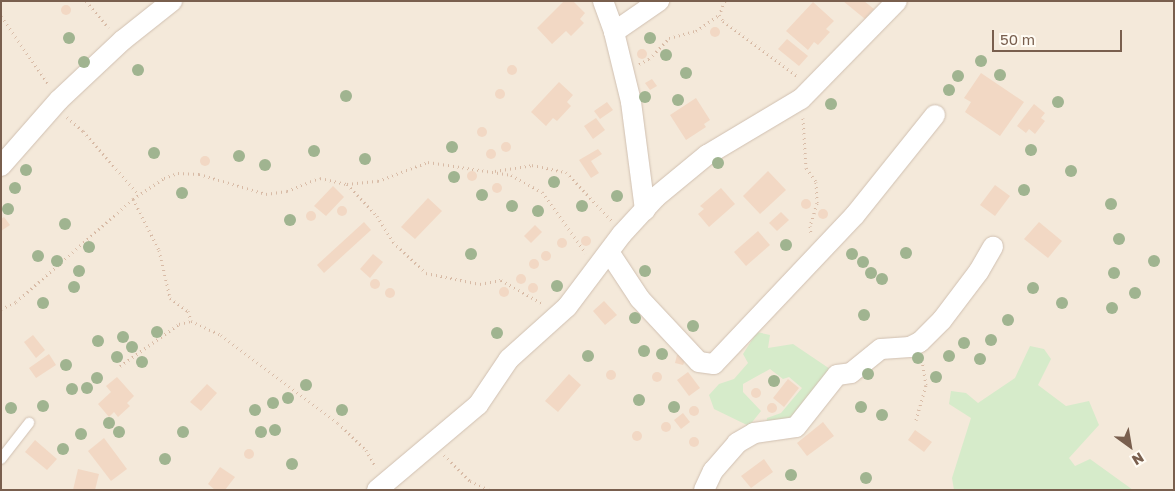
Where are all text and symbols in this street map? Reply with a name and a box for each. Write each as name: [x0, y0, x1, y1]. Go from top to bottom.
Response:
scale bar: [995, 20, 1125, 52]
text: 50 m: [1000, 30, 1035, 48]
north arrow: [1105, 421, 1155, 471]
text: N: [1129, 449, 1147, 469]

